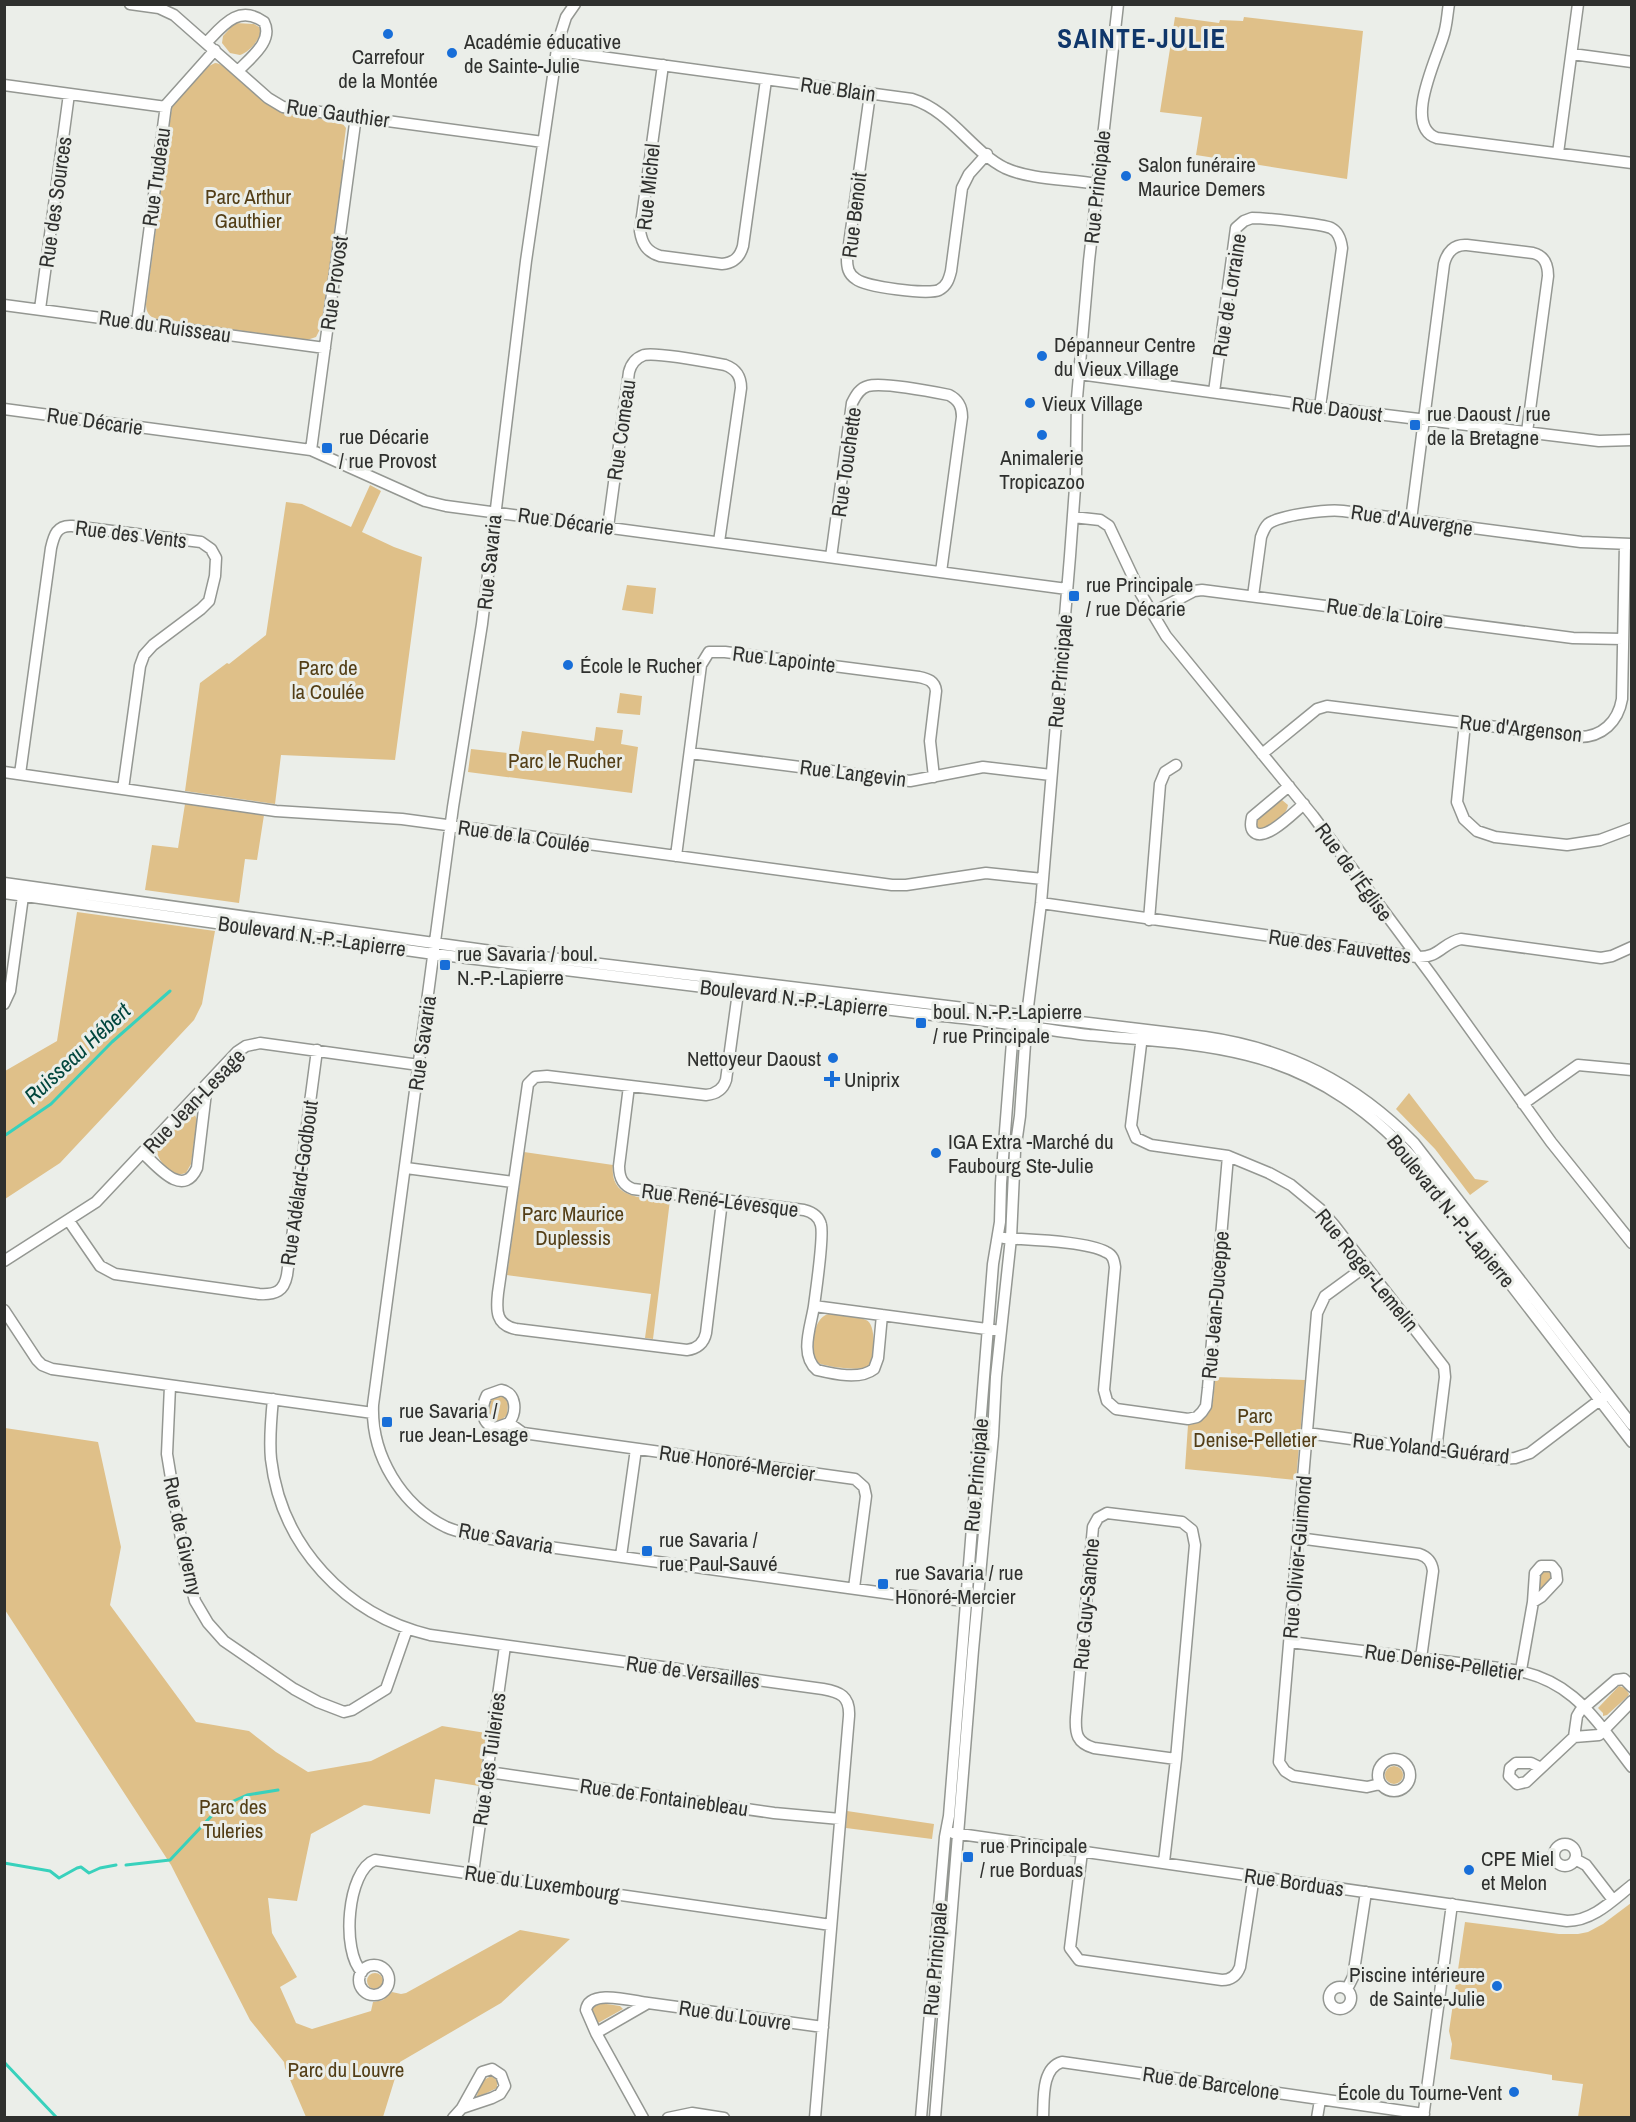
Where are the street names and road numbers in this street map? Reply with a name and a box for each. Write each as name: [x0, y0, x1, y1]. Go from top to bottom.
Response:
street label: Rue Blain: [799, 69, 877, 109]
street label: Rue Gauthier: [285, 91, 391, 135]
street label: Rue Trudeau: [135, 126, 177, 228]
street label: Rue Principale: [1077, 129, 1117, 245]
street label: Rue des Sources: [31, 135, 79, 269]
street label: Rue Michel: [629, 142, 667, 232]
street label: Rue Benoit: [834, 170, 874, 260]
street label: Rue de Lorraine: [1205, 231, 1253, 359]
street label: Rue Provost: [313, 234, 355, 332]
street label: Rue du Ruisseau: [97, 302, 233, 350]
street label: Rue Comeau: [600, 378, 642, 482]
street label: Rue Daoust: [1290, 389, 1384, 429]
street label: Rue Décarie: [45, 400, 145, 442]
street label: Rue Touchette: [824, 405, 868, 519]
street label: Rue d'Auvergne: [1349, 497, 1475, 543]
street label: Rue Décarie: [516, 500, 616, 542]
street label: Rue Savaria: [470, 512, 508, 611]
street label: Rue des Vents: [74, 513, 188, 555]
street label: Rue de la Loire: [1325, 590, 1445, 636]
street label: Rue Principale: [1041, 613, 1079, 729]
street label: Rue Lapointe: [731, 638, 837, 680]
street label: Rue d'Argenson: [1458, 707, 1584, 749]
street label: Rue Langevin: [798, 752, 908, 794]
street label: Rue de la Coulée: [456, 812, 592, 860]
street label: Rue de l'Église: [1308, 817, 1400, 927]
street label: Boulevard N.-P.-Lapierre: [216, 908, 408, 964]
street label: Rue des Fauvettes: [1267, 922, 1413, 970]
street label: Boulevard N.-P.-Lapierre: [698, 972, 890, 1024]
street label: Rue Savaria: [401, 993, 443, 1092]
street label: Rue Jean-Lesage: [136, 1042, 252, 1160]
street label: Rue Adélard-Godbout: [273, 1098, 325, 1267]
street label: Boulevard N.-P.-Lapierre: [1380, 1128, 1522, 1294]
street label: Rue René-Lévesque: [640, 1176, 800, 1224]
street label: Rue Roger-Lemelin: [1308, 1202, 1426, 1338]
street label: Rue Jean-Duceppe: [1194, 1230, 1236, 1380]
street label: Rue Principale: [957, 1417, 995, 1533]
street label: Rue Yoland-Guérard: [1351, 1425, 1511, 1471]
street label: Rue Honoré-Mercier: [657, 1438, 817, 1488]
street label: Rue de Giverny: [156, 1474, 210, 1598]
street label: Rue Olivier-Guimond: [1275, 1474, 1319, 1640]
street label: Rue Savaria: [456, 1515, 556, 1561]
street label: Rue Guy-Sanche: [1066, 1537, 1106, 1671]
street label: Rue Denise-Pelletier: [1363, 1637, 1525, 1688]
street label: Rue de Versailles: [624, 1648, 762, 1696]
street label: Rue des Tuileries: [465, 1691, 513, 1827]
street label: Rue de Fontainebleau: [578, 1771, 750, 1823]
street label: Rue du Luxembourg: [463, 1858, 622, 1908]
street label: Rue Borduas: [1242, 1861, 1346, 1903]
street label: Rue Principale: [916, 1901, 954, 2017]
street label: Rue du Louvre: [677, 1993, 793, 2037]
street label: Rue de Barcelone: [1141, 2059, 1281, 2107]

